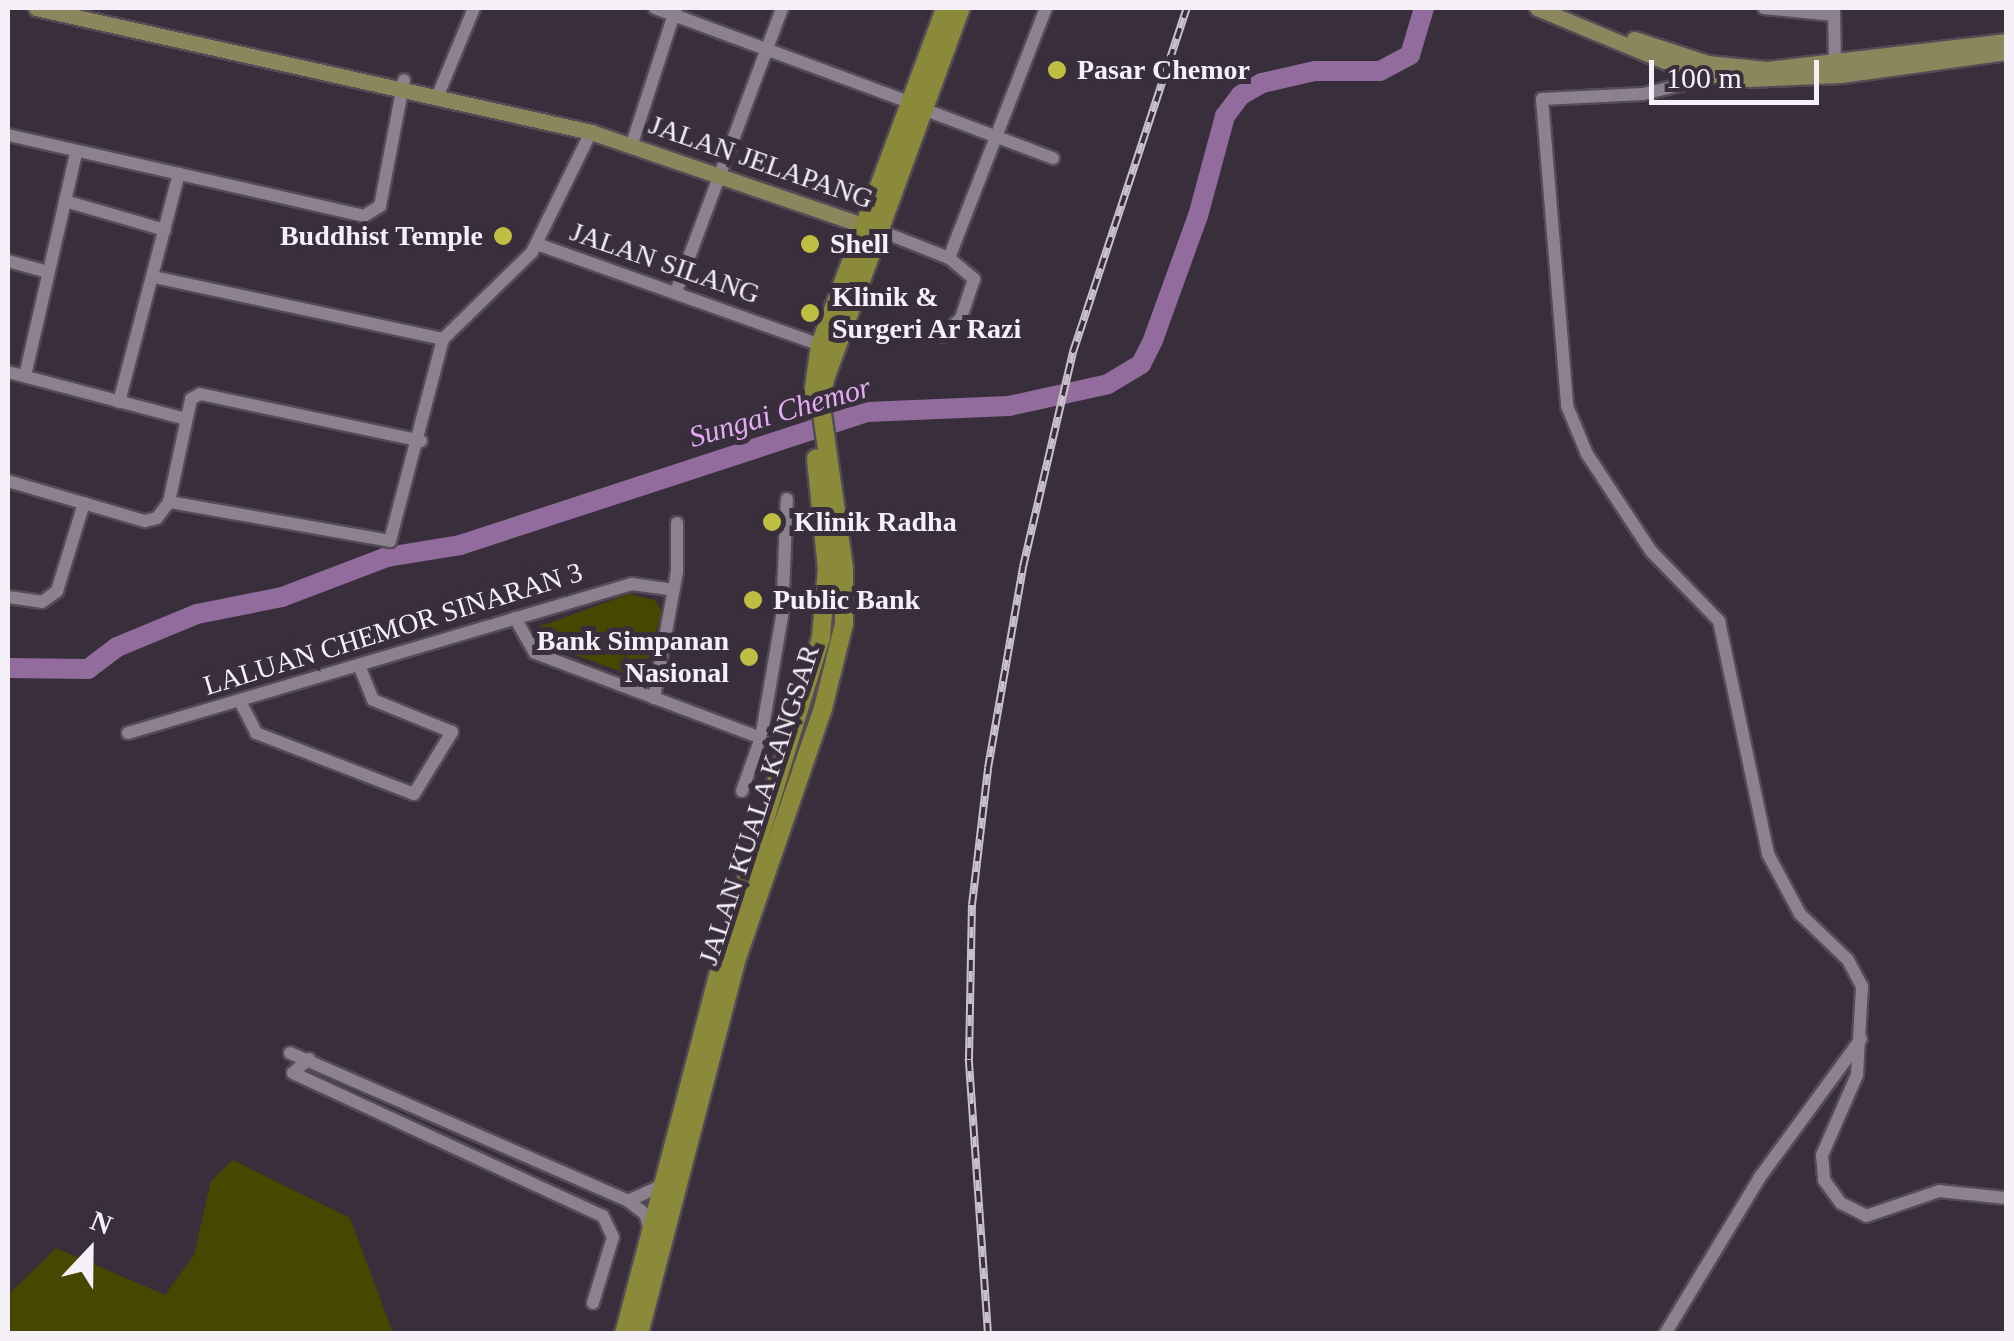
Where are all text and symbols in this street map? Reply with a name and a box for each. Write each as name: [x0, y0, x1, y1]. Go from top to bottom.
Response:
scale bar: [1654, 40, 1824, 102]
place label: Pasar Chemor: [1077, 53, 1250, 87]
marker: Pasar Chemor: [1046, 59, 1068, 81]
text: 100 m: [1666, 61, 1742, 94]
street label: JALAN JELAPANG: [645, 108, 877, 216]
street label: JALAN SILANG: [566, 215, 764, 311]
place label: Buddhist Temple: [279, 219, 483, 253]
marker: Buddhist Temple: [492, 225, 514, 247]
place label: Shell: [830, 227, 889, 261]
marker: Shell: [799, 233, 821, 255]
place label: Klinik & Surgeri Ar Razi: [832, 280, 1023, 346]
marker: Klinik & Surgeri Ar Razi: [797, 300, 823, 326]
water label: Sungai Chemor: [685, 369, 875, 455]
place label: Klinik Radha: [794, 505, 957, 539]
marker: Klinik Radha: [759, 509, 785, 535]
street label: LALUAN CHEMOR SINARAN 3: [200, 555, 586, 703]
place label: Public Bank: [773, 583, 920, 617]
marker: Public Bank: [742, 589, 764, 611]
place label: Bank Simpanan Nasional: [537, 624, 729, 690]
street label: JALAN KUALA KANGSAR: [691, 640, 827, 970]
marker: Bank Simpanan Nasional: [738, 646, 760, 668]
north arrow: [40, 1201, 140, 1301]
text: N: [86, 1205, 117, 1241]

